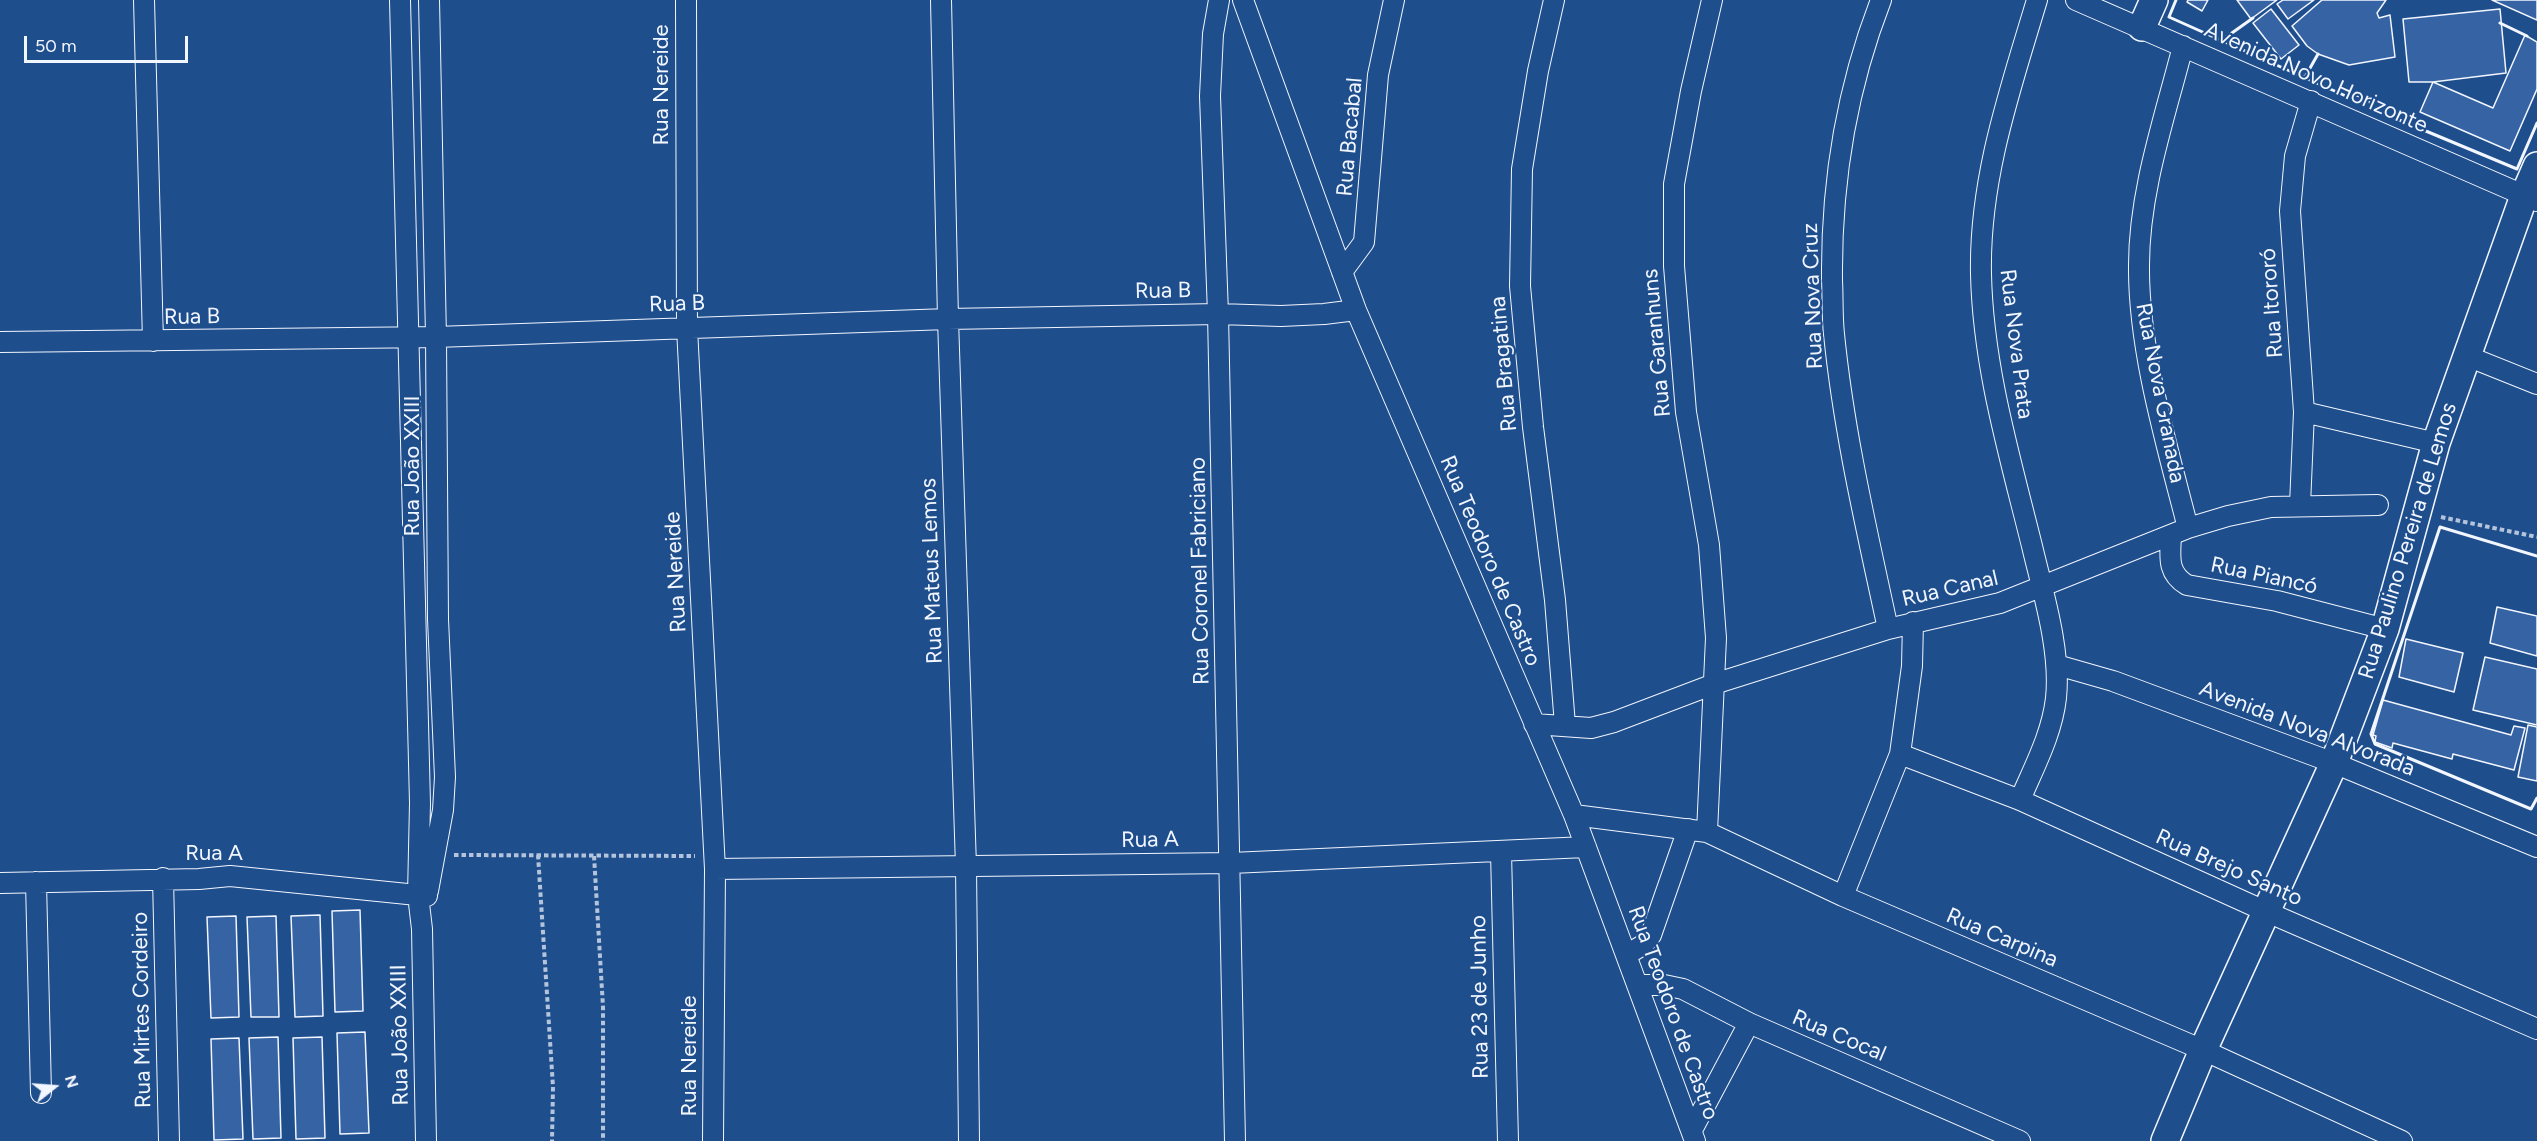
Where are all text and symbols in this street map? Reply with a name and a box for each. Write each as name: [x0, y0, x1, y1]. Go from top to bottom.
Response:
street label: Avenida Novo Horizonte: [2200, 17, 2432, 139]
scale bar: [27, 24, 190, 62]
street label: Rua Nereide: [649, 24, 675, 146]
text: 50 m: [35, 35, 77, 57]
street label: Rua Bacabal: [1332, 76, 1368, 198]
street label: Rua Nova Cruz: [1797, 222, 1829, 370]
street label: Rua Itororó: [2255, 247, 2289, 359]
street label: Rua Garanhuns: [1637, 268, 1677, 418]
street label: Rua Nova Prata: [1994, 268, 2038, 420]
street label: Rua B: [1135, 277, 1191, 305]
street label: Rua B: [648, 290, 706, 318]
street label: Rua Bragatina: [1485, 295, 1523, 433]
street label: Rua Nova Granada: [2130, 301, 2190, 485]
street label: Rua B: [164, 303, 220, 331]
street label: Rua João XXIII: [400, 395, 426, 537]
street label: Rua Paulino Pereira de Lemos: [2353, 400, 2463, 682]
street label: Rua Teodoro de Castro: [1434, 452, 1546, 670]
street label: Rua Coronel Fabriciano: [1185, 457, 1215, 685]
street label: Rua Mateus Lemos: [916, 478, 948, 664]
street label: Rua Nereide: [660, 511, 692, 633]
street label: Rua Piancó: [2208, 552, 2320, 600]
street label: Rua Canal: [1899, 565, 2001, 613]
street label: Avenida Nova Alvorada: [2196, 676, 2418, 782]
street label: Rua Brejo Santo: [2152, 824, 2306, 912]
street label: Rua A: [1121, 826, 1179, 854]
street label: Rua A: [185, 841, 243, 867]
street label: Rua Teodoro de Castro: [1622, 902, 1724, 1124]
street label: Rua Carpina: [1942, 903, 2062, 973]
street label: Rua Mirtes Cordeiro: [127, 912, 157, 1108]
street label: Rua 23 de Junho: [1465, 915, 1495, 1079]
street label: Rua João XXIII: [386, 964, 414, 1106]
street label: Rua Nereide: [677, 995, 703, 1117]
street label: Rua Cocal: [1788, 1004, 1890, 1068]
north arrow: [24, 1057, 84, 1117]
text: N: [61, 1073, 83, 1090]

